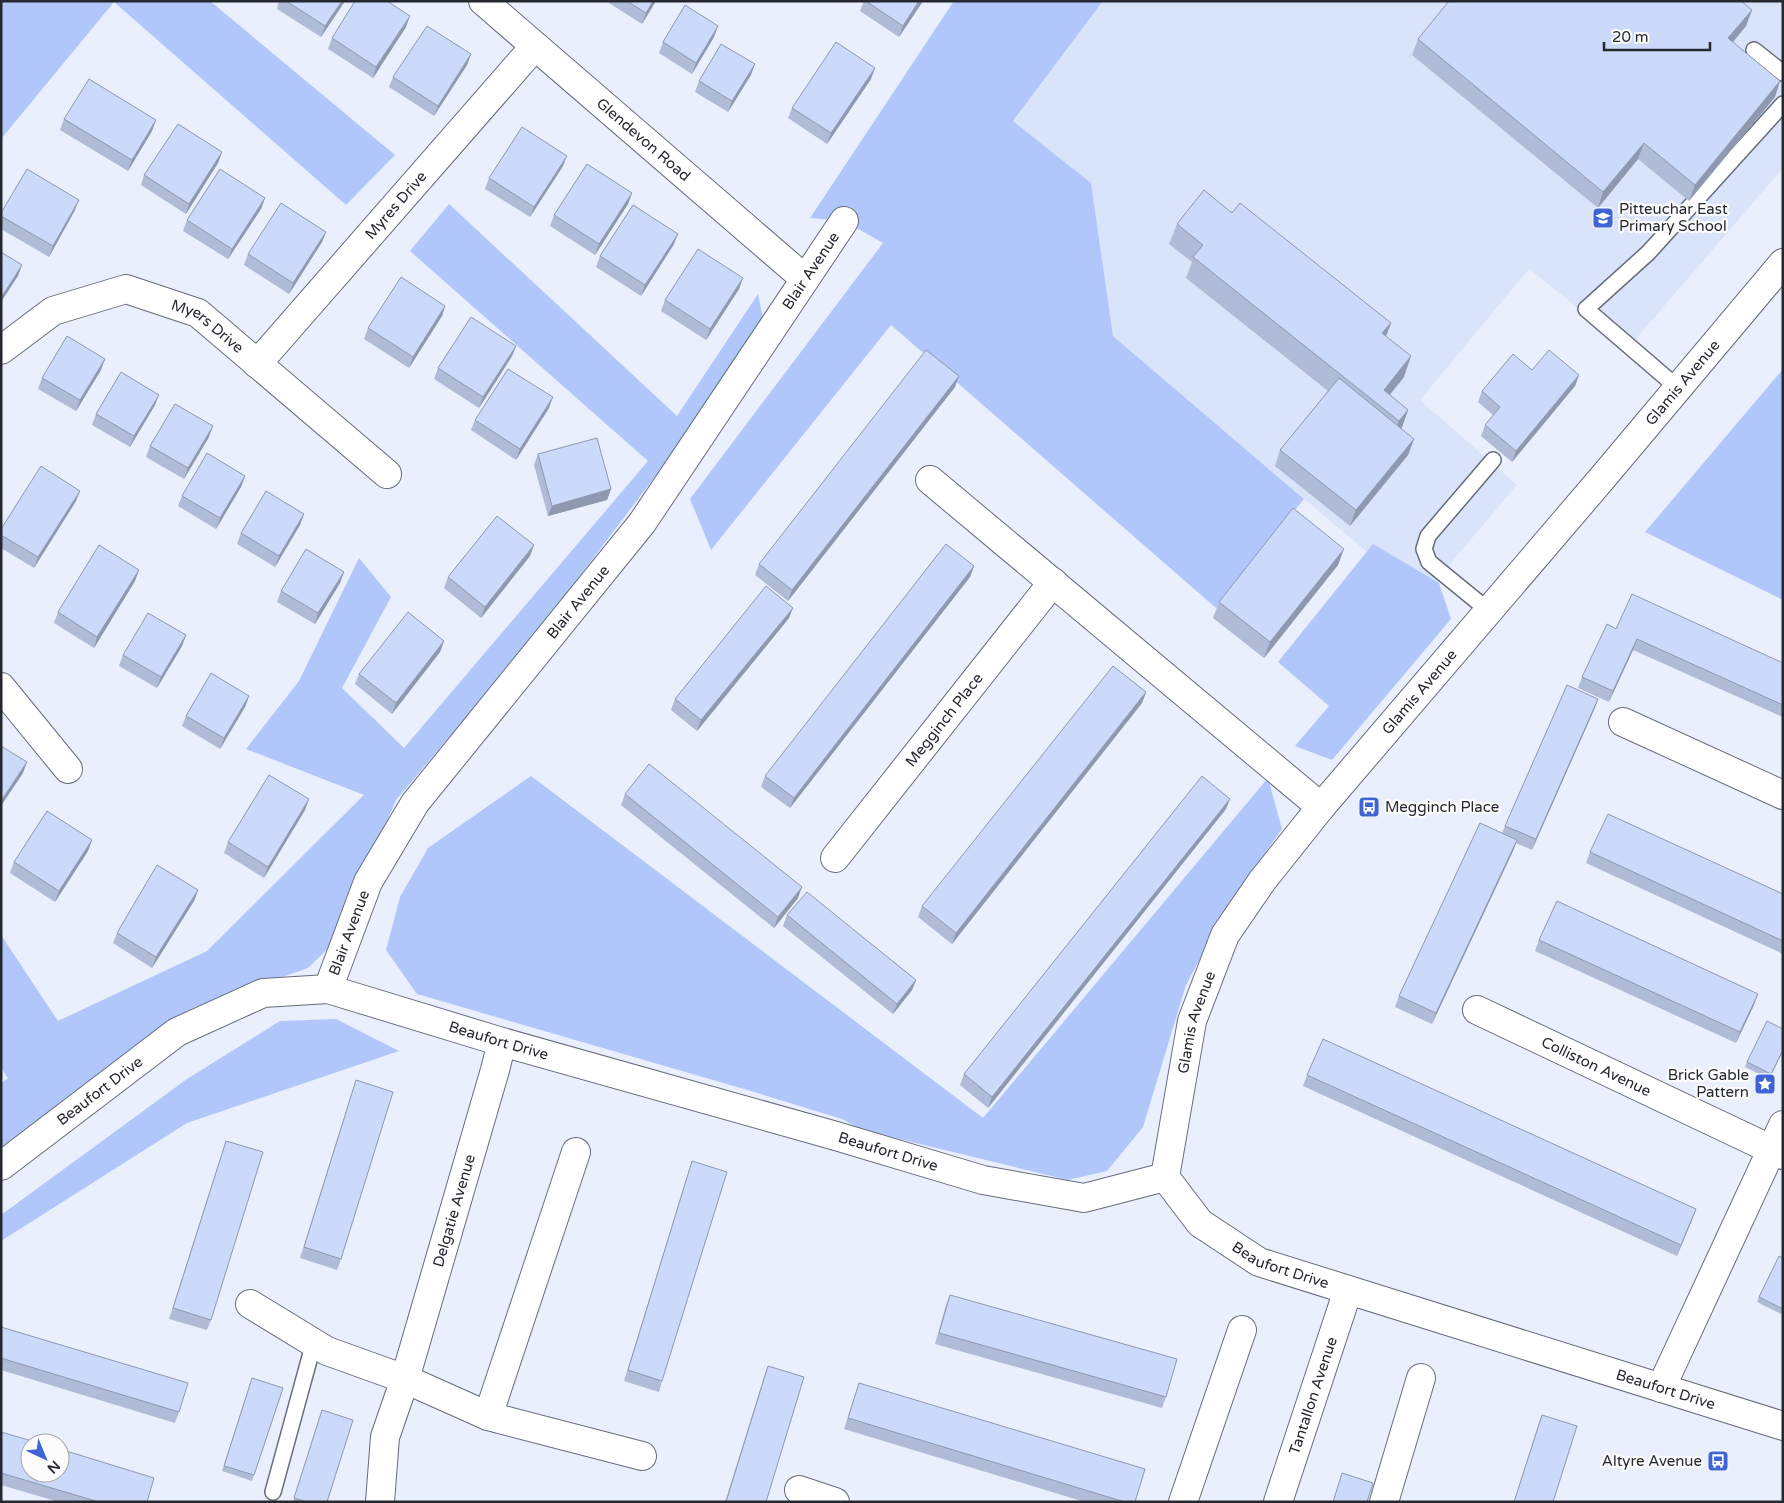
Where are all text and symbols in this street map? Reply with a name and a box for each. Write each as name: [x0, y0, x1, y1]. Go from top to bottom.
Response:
scale bar: [1604, 20, 1710, 52]
text: 20 m: [1612, 28, 1649, 46]
street label: Glendevon Road: [593, 94, 694, 185]
street label: Myres Drive: [361, 167, 430, 243]
place label: Pitteuchar East Primary School: [1619, 200, 1728, 235]
school or university icon: Pitteuchar East Primary School: [1591, 206, 1615, 230]
street label: Blair Avenue: [778, 229, 843, 313]
street label: Myers Drive: [169, 296, 247, 357]
street label: Glamis Avenue: [1642, 336, 1723, 429]
street label: Blair Avenue: [543, 561, 613, 642]
street label: Glamis Avenue: [1378, 646, 1461, 738]
street label: Megginch Place: [902, 669, 987, 770]
bus stop icon: Megginch Place: [1357, 795, 1381, 819]
place label: Megginch Place: [1385, 798, 1499, 816]
street label: Blair Avenue: [325, 888, 373, 978]
street label: Glamis Avenue: [1174, 969, 1219, 1075]
street label: Beaufort Drive: [447, 1017, 551, 1064]
street label: Colliston Avenue: [1539, 1033, 1654, 1100]
street label: Beaufort Drive: [53, 1052, 146, 1129]
place label: Brick Gable Pattern: [1668, 1066, 1749, 1101]
place icon: Brick Gable Pattern: [1753, 1072, 1777, 1096]
street label: Beaufort Drive: [836, 1128, 940, 1175]
street label: Delgatie Avenue: [429, 1152, 479, 1269]
street label: Beaufort Drive: [1229, 1238, 1331, 1292]
street label: Tantallon Avenue: [1285, 1334, 1341, 1457]
street label: Beaufort Drive: [1614, 1365, 1718, 1413]
north arrow: [20, 1433, 70, 1483]
bus stop icon: Altyre Avenue: [1706, 1449, 1730, 1473]
place label: Altyre Avenue: [1602, 1452, 1702, 1470]
text: N: [44, 1457, 64, 1477]

